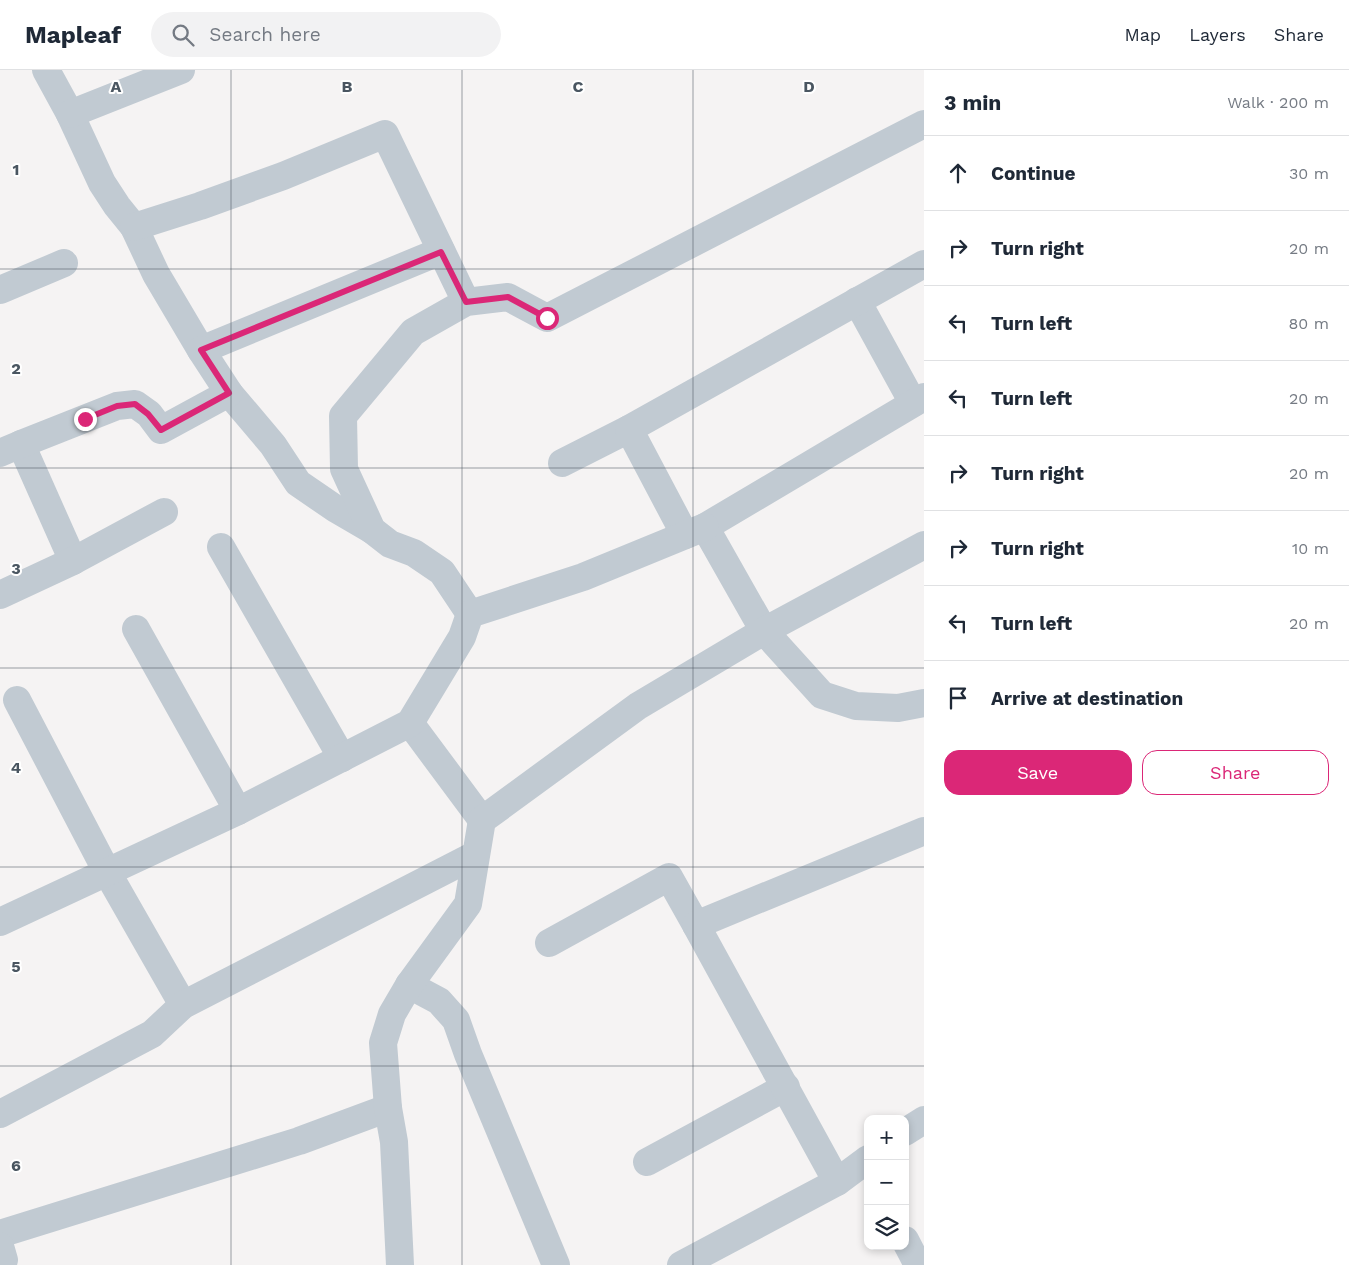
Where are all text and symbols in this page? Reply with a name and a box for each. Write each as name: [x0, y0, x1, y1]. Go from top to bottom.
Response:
search box: [151, 12, 501, 57]
text: Mapleaf: [25, 21, 121, 49]
icon: search: [169, 21, 197, 49]
text: Search here: [209, 23, 321, 46]
text: Map: [1124, 24, 1161, 45]
text: Layers: [1189, 24, 1246, 45]
text: Share: [1274, 24, 1324, 45]
text: A: [111, 77, 122, 96]
text: B: [342, 77, 353, 96]
text: C: [573, 77, 584, 96]
text: D: [803, 77, 815, 96]
text: 3 min: [944, 90, 1001, 115]
text: Walk · 200 m: [1227, 93, 1329, 112]
icon: ahead: [944, 159, 972, 187]
text: 1: [13, 160, 19, 179]
text: Continue: [991, 162, 1075, 185]
text: 30 m: [1289, 164, 1329, 183]
icon: right: [944, 234, 972, 262]
text: Turn right: [991, 237, 1084, 260]
text: 20 m: [1289, 239, 1329, 258]
route start: [536, 307, 559, 330]
icon: left: [944, 309, 972, 337]
text: Turn left: [991, 312, 1072, 335]
text: 80 m: [1288, 314, 1329, 333]
text: 2: [11, 359, 21, 378]
icon: left: [944, 384, 972, 412]
text: Turn left: [991, 387, 1072, 410]
text: 20 m: [1289, 389, 1329, 408]
route end: [74, 408, 97, 431]
icon: right: [944, 459, 972, 487]
text: Turn right: [991, 462, 1084, 485]
text: 20 m: [1289, 464, 1329, 483]
icon: right: [944, 534, 972, 562]
text: Turn right: [991, 537, 1084, 560]
text: 10 m: [1292, 539, 1329, 558]
text: 3: [11, 559, 21, 578]
icon: left: [944, 609, 972, 637]
text: Turn left: [991, 612, 1072, 635]
text: 20 m: [1289, 614, 1329, 633]
icon: arrive: [944, 684, 972, 712]
text: Arrive at destination: [991, 687, 1183, 710]
button: Save: [944, 750, 1132, 795]
button: Share: [1142, 750, 1329, 795]
text: 4: [11, 758, 21, 777]
text: 5: [11, 957, 21, 976]
map controls: [864, 1115, 909, 1250]
button: +: [864, 1115, 909, 1160]
text: 6: [11, 1156, 21, 1175]
button: −: [864, 1160, 909, 1205]
button: layers: [864, 1205, 909, 1250]

